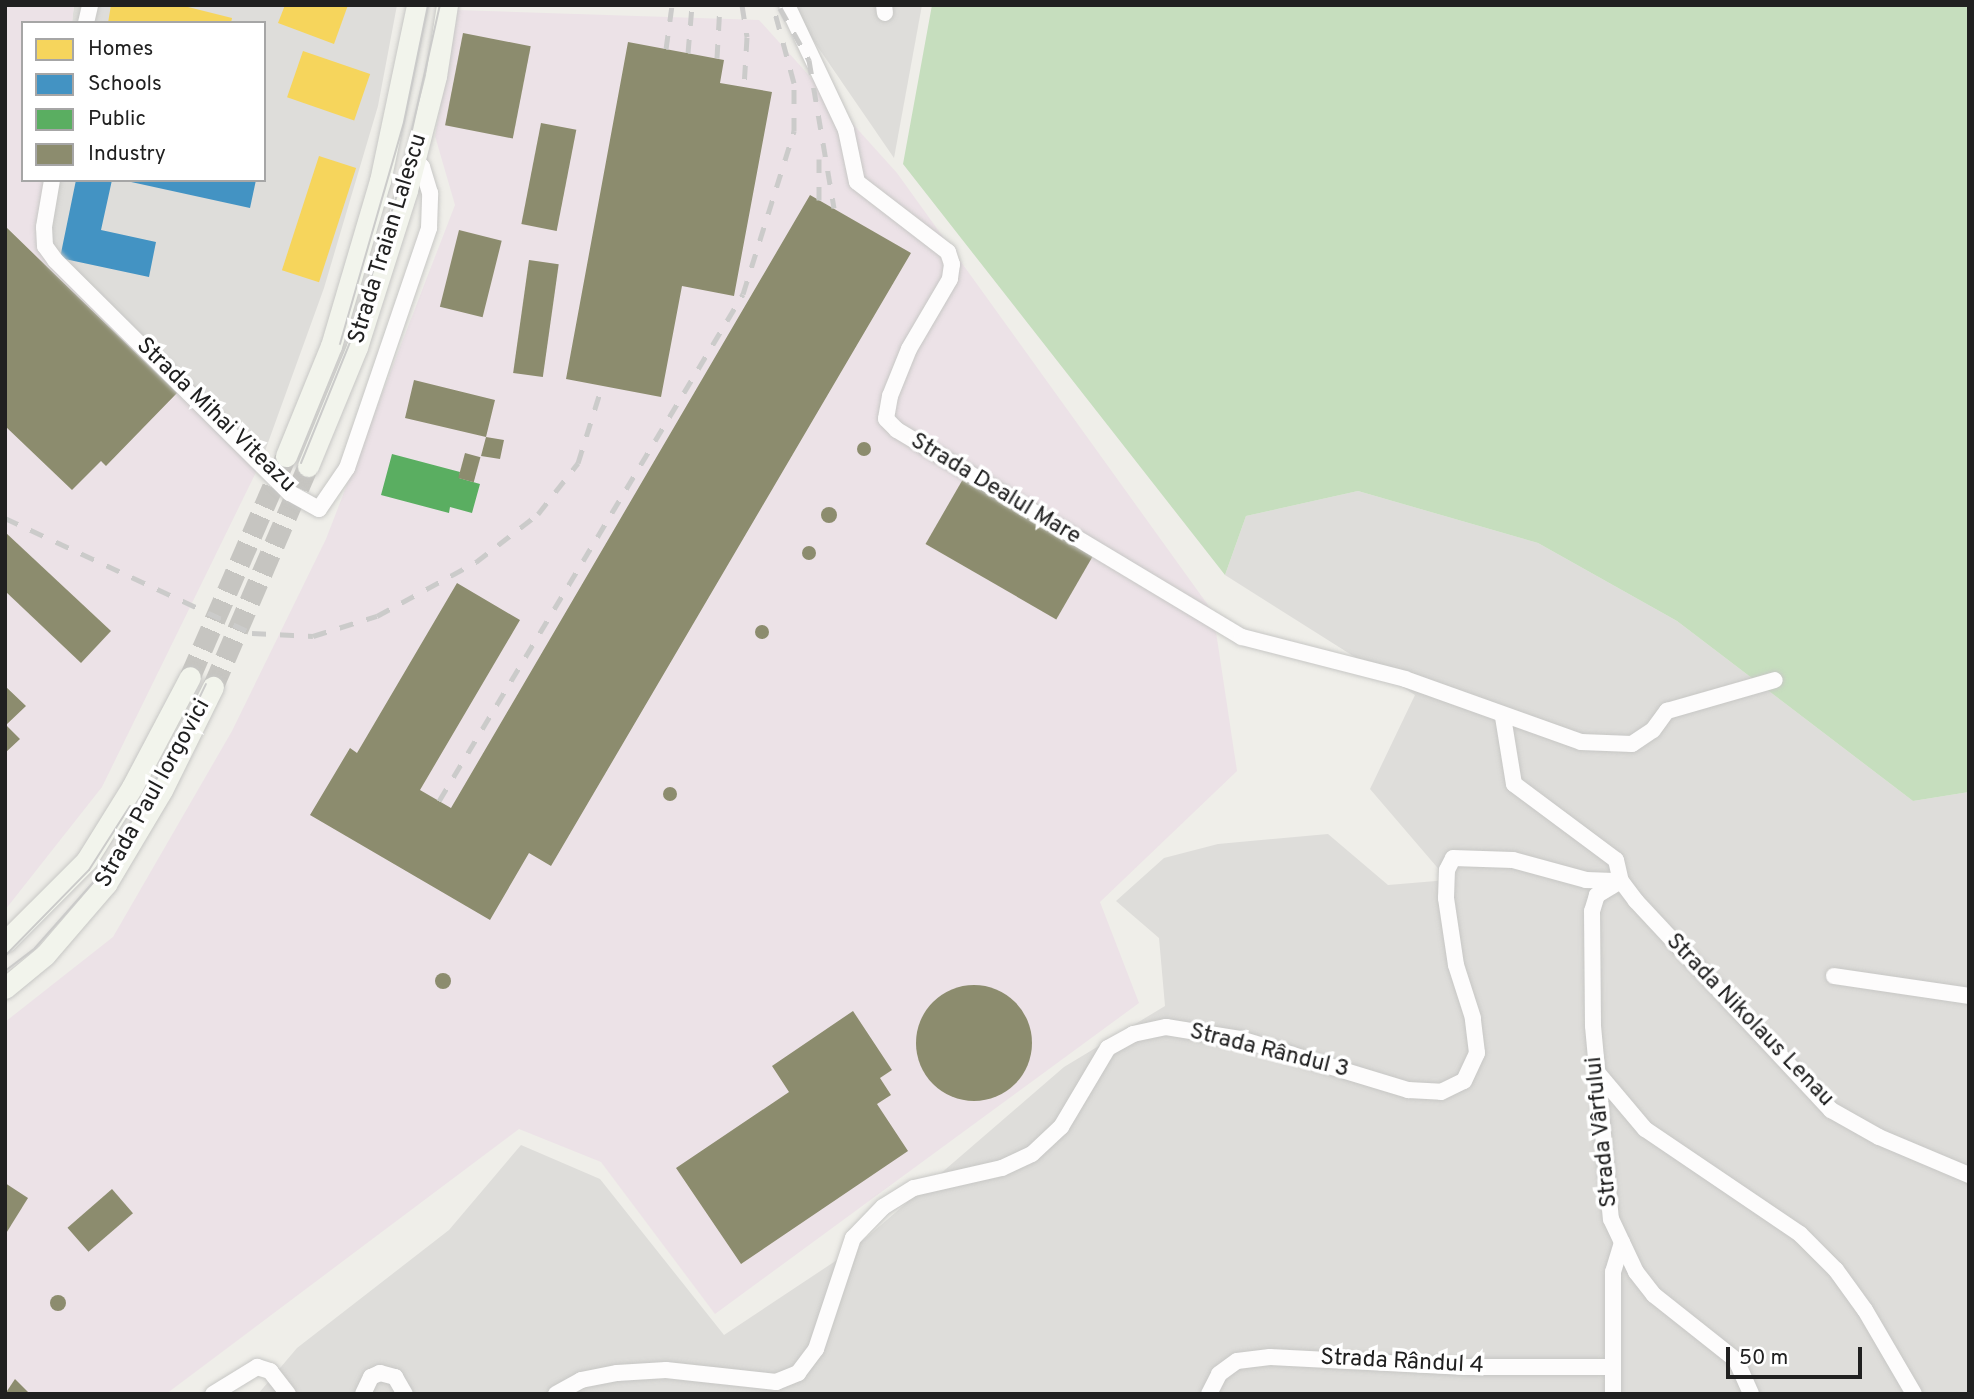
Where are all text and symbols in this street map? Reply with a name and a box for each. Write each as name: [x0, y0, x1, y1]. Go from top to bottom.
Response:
legend: [21, 21, 266, 182]
text: Homes: [88, 36, 153, 63]
text: Schools: [88, 71, 162, 98]
text: Public: [88, 106, 146, 133]
street label: Strada Traian Lalescu: [344, 130, 434, 348]
text: Industry: [88, 141, 166, 168]
street label: Strada Mihai Viteazu: [129, 333, 301, 499]
street label: Strada Dealul Mare: [905, 428, 1085, 552]
street label: Strada Paul Iorgovici: [91, 695, 217, 893]
street label: Strada Nikolaus Lenau: [1659, 929, 1839, 1113]
street label: Strada Rândul 3: [1187, 1019, 1351, 1085]
street label: Strada Vârfului: [1581, 1055, 1625, 1209]
scale bar: [1729, 1332, 1866, 1376]
street label: Strada Rândul 4: [1320, 1345, 1484, 1381]
text: 50 m: [1739, 1345, 1788, 1372]

